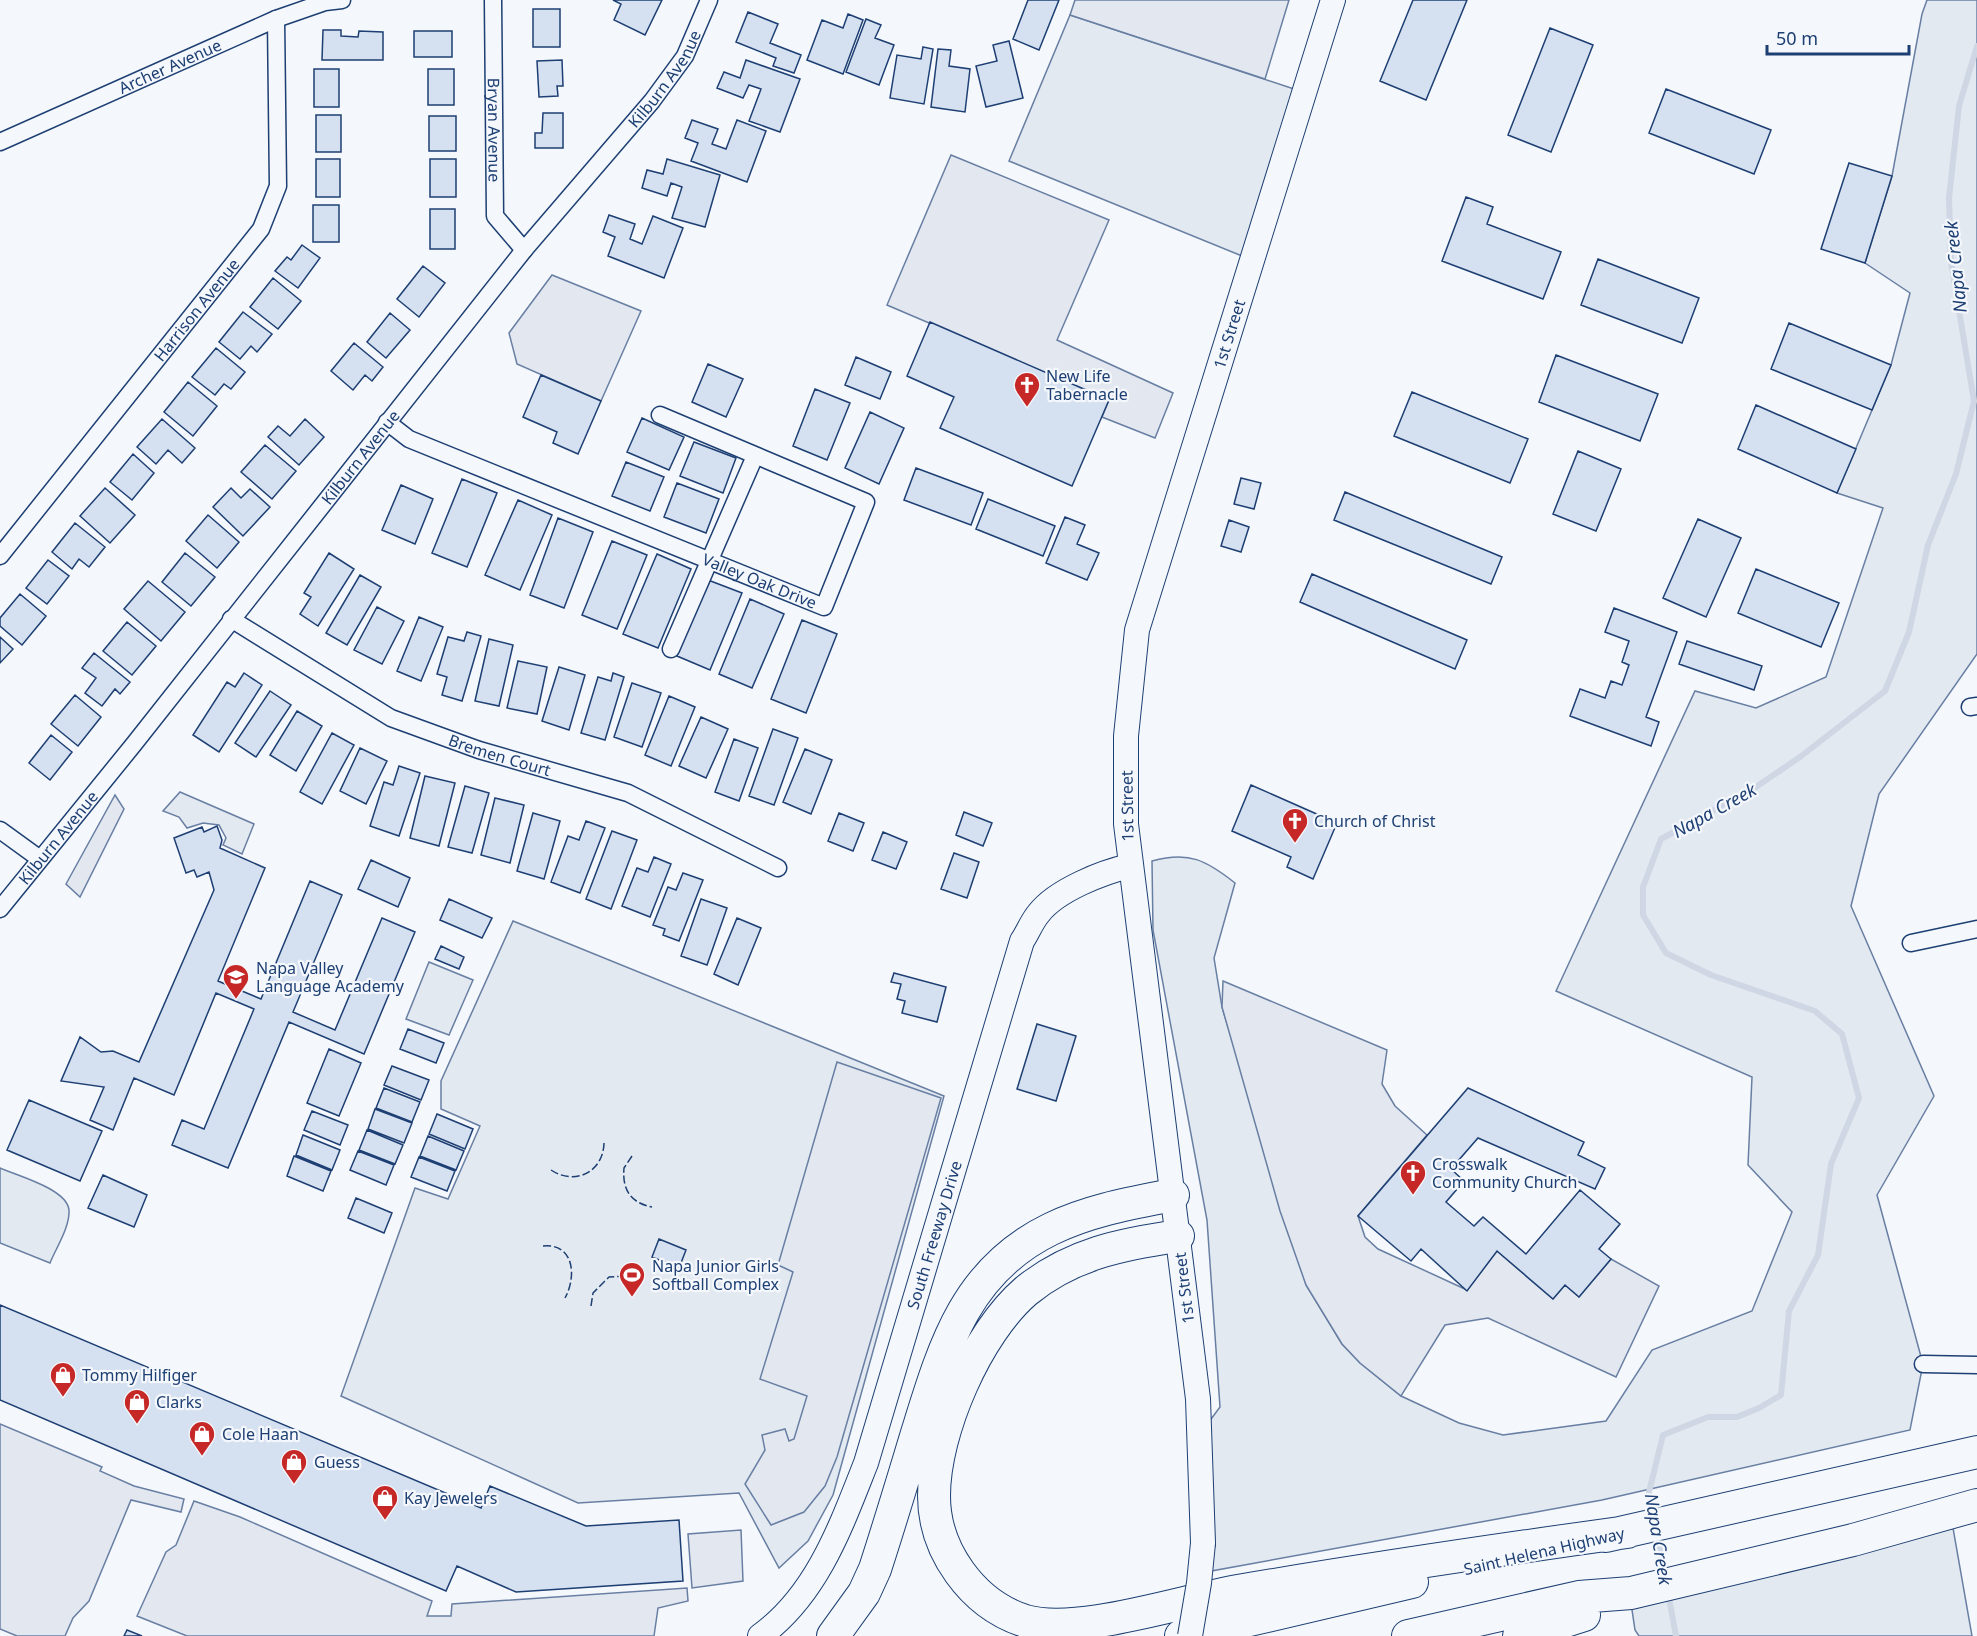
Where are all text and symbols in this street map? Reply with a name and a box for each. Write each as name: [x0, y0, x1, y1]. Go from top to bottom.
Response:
scale bar: [1767, 18, 1910, 56]
text: 50 m: [1776, 26, 1818, 50]
street label: Kilburn Avenue: [623, 27, 706, 132]
street label: Archer Avenue: [115, 34, 225, 99]
street label: Bryan Avenue: [483, 78, 506, 182]
water label: Napa Creek: [1938, 219, 1972, 314]
street label: Harrison Avenue: [149, 254, 244, 366]
street label: 1st Street: [1208, 297, 1250, 372]
place label: New Life Tabernacle: [1046, 365, 1128, 405]
church icon: New Life Tabernacle: [1012, 370, 1042, 408]
street label: Kilburn Avenue: [316, 405, 405, 509]
street label: Valley Oak Drive: [699, 548, 820, 614]
street label: Bremen Court: [445, 729, 554, 781]
street label: 1st Street: [1115, 770, 1139, 842]
water label: Napa Creek: [1668, 777, 1761, 843]
street label: Kilburn Avenue: [13, 786, 103, 889]
church icon: Church of Christ: [1280, 806, 1310, 844]
place label: Church of Christ: [1314, 810, 1436, 832]
place label: Napa Valley Language Academy: [256, 957, 405, 997]
school or university icon: Napa Valley Language Academy: [221, 962, 251, 1000]
place label: Crosswalk Community Church: [1432, 1153, 1577, 1193]
street label: South Freeway Drive: [902, 1158, 967, 1312]
church icon: Crosswalk Community Church: [1398, 1158, 1428, 1196]
street label: 1st Street: [1169, 1251, 1199, 1325]
place label: Napa Junior Girls Softball Complex: [652, 1255, 779, 1295]
sports icon: Napa Junior Girls Softball Complex: [617, 1260, 647, 1298]
shop icon: Tommy Hilfiger: [48, 1360, 78, 1398]
place label: Tommy Hilfiger: [82, 1364, 197, 1386]
shop icon: Clarks: [122, 1387, 152, 1425]
place label: Clarks: [156, 1391, 202, 1413]
shop icon: Cole Haan: [187, 1419, 217, 1457]
place label: Cole Haan: [222, 1423, 299, 1445]
shop icon: Guess: [279, 1447, 309, 1485]
place label: Guess: [314, 1451, 360, 1473]
shop icon: Kay Jewelers: [370, 1483, 400, 1521]
place label: Kay Jewelers: [404, 1487, 497, 1509]
water label: Napa Creek: [1640, 1491, 1678, 1588]
street label: Saint Helena Highway: [1462, 1522, 1627, 1580]

